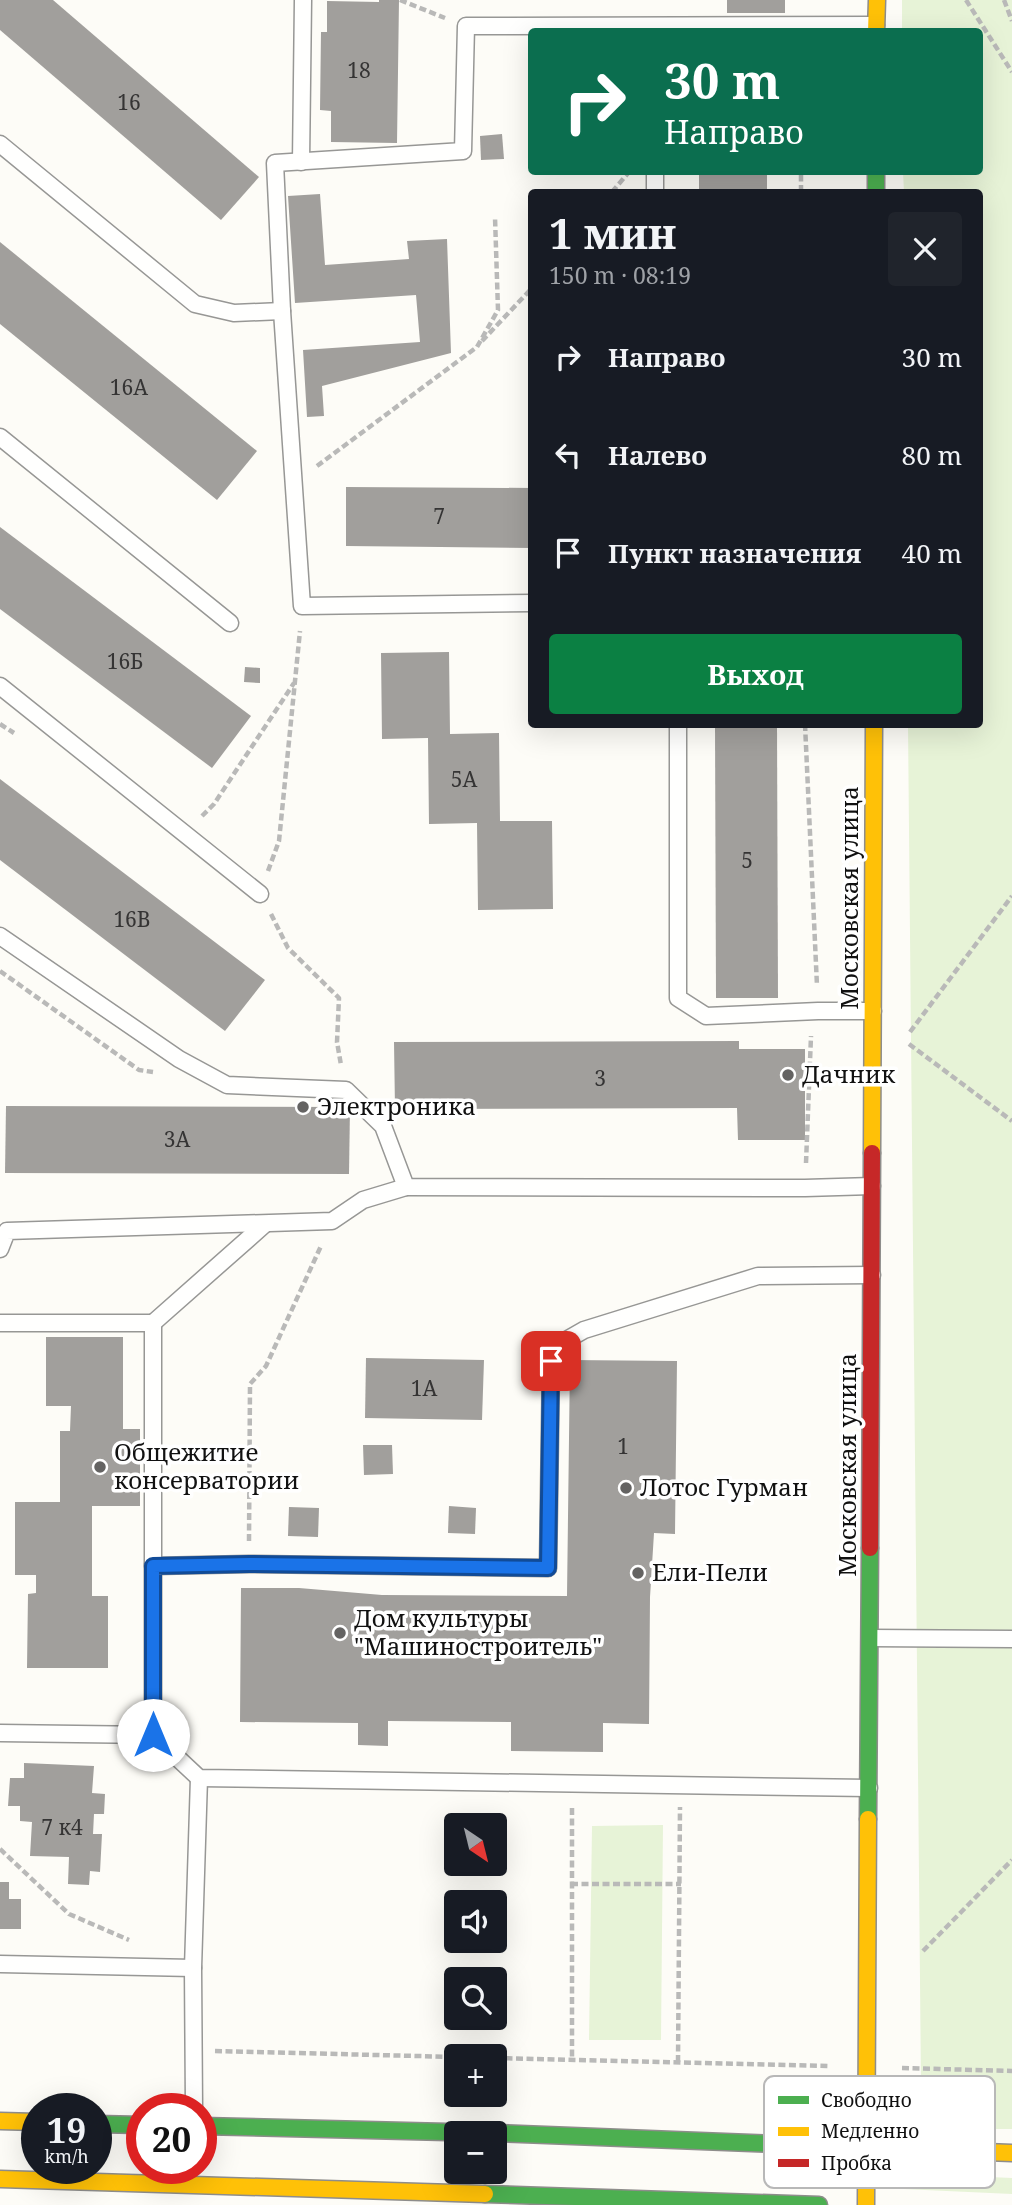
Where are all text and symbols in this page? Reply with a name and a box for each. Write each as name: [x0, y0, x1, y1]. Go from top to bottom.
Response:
text: 30 m: [664, 47, 780, 113]
house number: 18: [347, 56, 371, 84]
icon: right: [549, 56, 640, 147]
house number: 16: [117, 88, 141, 116]
text: Направо: [664, 110, 804, 153]
text: 1 мин: [549, 204, 676, 261]
button: close: [888, 212, 962, 286]
text: 150 m · 08:19: [549, 259, 691, 291]
icon: right: [549, 338, 587, 376]
text: Направо: [608, 339, 726, 375]
text: 30 m: [902, 339, 962, 375]
house number: 16А: [110, 373, 148, 401]
icon: left: [549, 436, 587, 474]
text: Налево: [608, 437, 707, 473]
text: 80 m: [902, 437, 962, 473]
house number: 7: [433, 502, 445, 530]
icon: arrive: [549, 534, 587, 572]
text: Пункт назначения: [608, 535, 861, 571]
text: 40 m: [902, 535, 962, 571]
button: Выход: [549, 634, 962, 714]
house number: 16Б: [107, 647, 143, 675]
house number: 5А: [451, 765, 477, 793]
street label: Московская улица: [832, 786, 865, 1010]
house number: 5: [741, 846, 753, 874]
house number: 16В: [113, 905, 151, 933]
place label: Дачник: [802, 1057, 896, 1090]
house number: 3: [594, 1064, 606, 1092]
marker: Дачник: [780, 1067, 796, 1083]
place label: Электроника: [317, 1089, 476, 1122]
marker: Электроника: [295, 1099, 311, 1115]
house number: 3А: [164, 1125, 190, 1153]
pin: [521, 1331, 581, 1391]
icon: arrive: [532, 1342, 570, 1380]
street label: Московская улица: [830, 1353, 863, 1577]
house number: 1А: [411, 1374, 437, 1402]
house number: 1: [617, 1432, 629, 1460]
place label: Общежитие консерватории: [114, 1435, 299, 1496]
marker: Общежитие консерватории: [92, 1459, 108, 1475]
place label: Лотос Гурман: [640, 1470, 808, 1503]
marker: Лотос Гурман: [618, 1480, 634, 1496]
place label: Ели-Пели: [652, 1555, 768, 1588]
marker: Ели-Пели: [630, 1565, 646, 1581]
place label: Дом культуры "Машиностроитель": [354, 1601, 602, 1662]
marker: Дом культуры "Машиностроитель": [332, 1625, 348, 1641]
position arrow: [116, 1698, 190, 1772]
house number: 7 к4: [41, 1813, 83, 1841]
north arrow: [444, 1813, 508, 1876]
map controls: [444, 1813, 507, 2184]
button: sound: [444, 1890, 507, 1953]
button: search: [444, 1967, 507, 2030]
button: +: [444, 2044, 507, 2107]
legend: [764, 2076, 995, 2188]
text: Свободно: [821, 2087, 912, 2113]
speed limit sign: 20: [126, 2093, 217, 2184]
text: 19: [47, 2106, 86, 2153]
text: Медленно: [821, 2118, 919, 2144]
button: −: [444, 2121, 507, 2184]
text: km/h: [44, 2144, 89, 2168]
text: Пробка: [821, 2150, 892, 2176]

